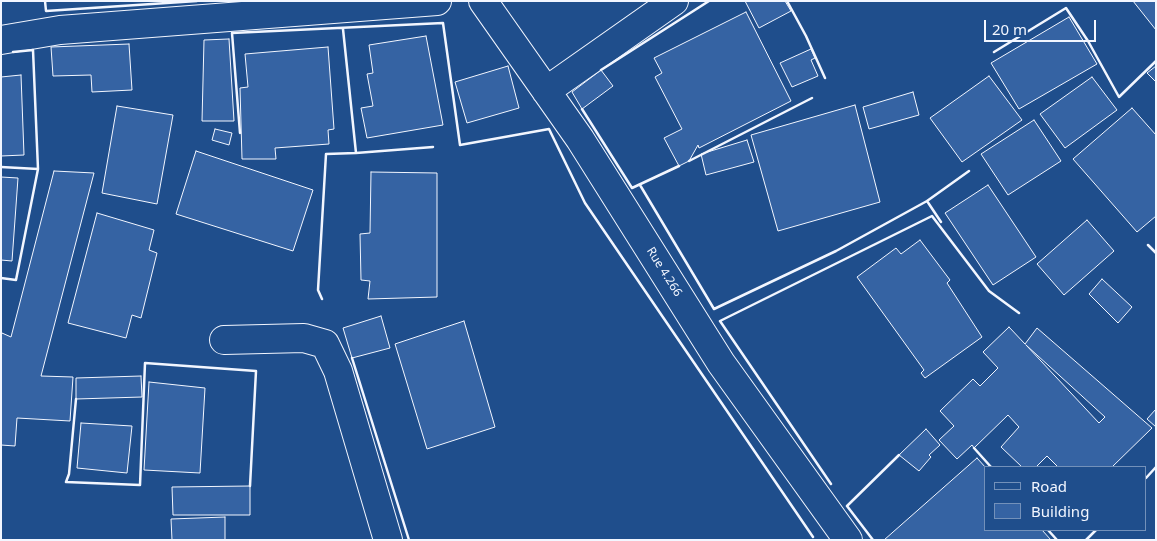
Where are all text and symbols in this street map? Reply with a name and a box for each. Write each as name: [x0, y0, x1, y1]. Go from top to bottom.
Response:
scale bar: [987, 10, 1100, 42]
text: 20 m: [992, 19, 1027, 39]
street label: Rue 4.266: [643, 245, 685, 299]
legend: [984, 466, 1147, 531]
text: Road: [1031, 476, 1067, 496]
text: Building: [1031, 501, 1089, 521]

